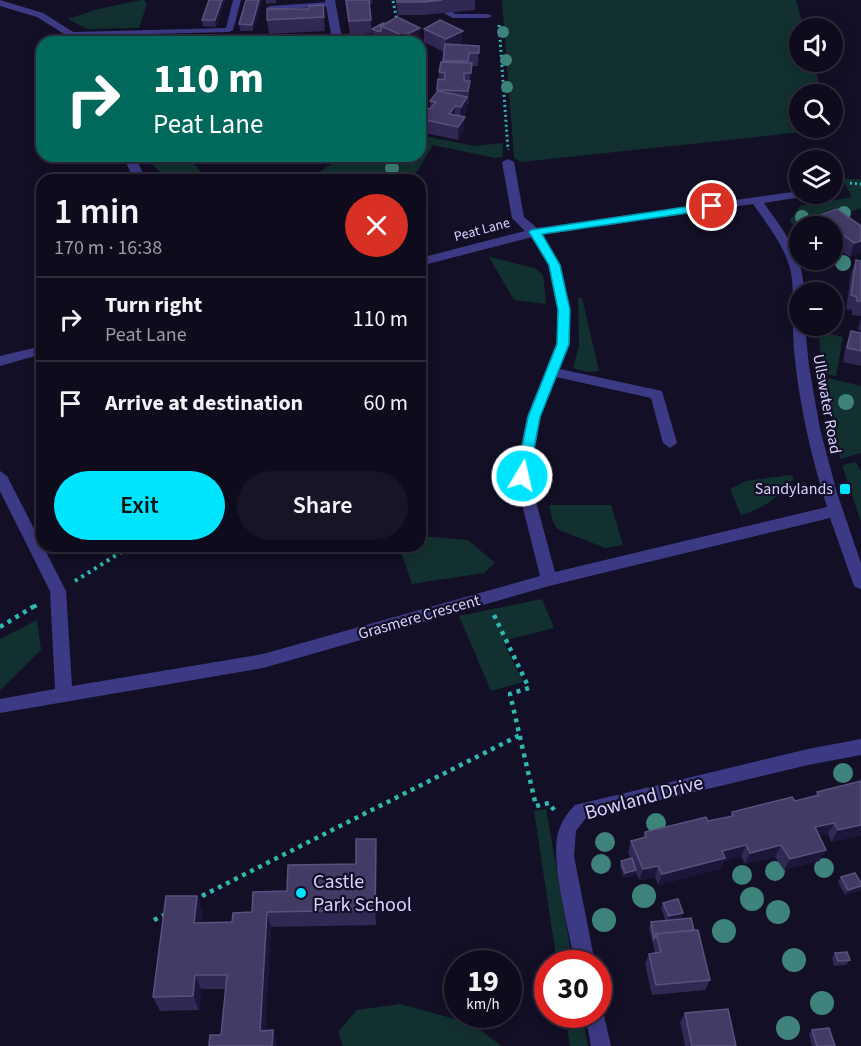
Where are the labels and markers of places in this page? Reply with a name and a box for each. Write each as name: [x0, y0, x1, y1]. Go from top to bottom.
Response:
pin: [686, 180, 737, 231]
place label: Sandylands: [755, 478, 833, 500]
marker: Sandylands: [838, 482, 852, 496]
place label: Castle Park School: [313, 868, 412, 919]
marker: Castle Park School: [294, 886, 308, 900]

